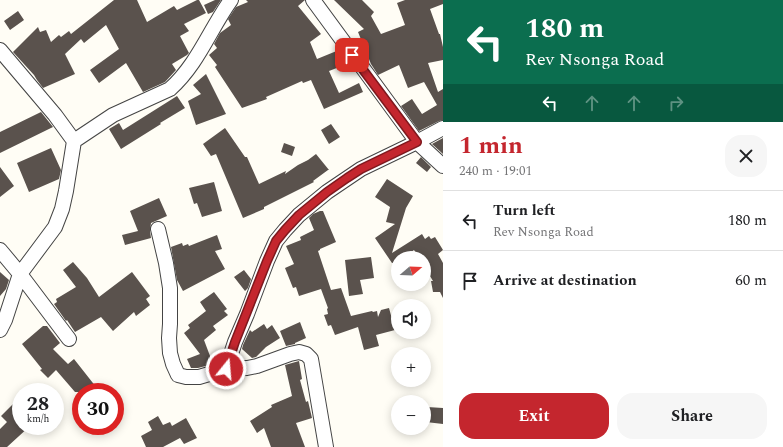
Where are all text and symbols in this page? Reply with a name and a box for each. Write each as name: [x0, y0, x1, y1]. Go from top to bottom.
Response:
text: 180 m: [525, 7, 604, 50]
icon: left: [459, 16, 511, 68]
pin: [335, 38, 369, 72]
icon: arrive: [341, 44, 363, 66]
text: Rev Nsonga Road: [525, 46, 664, 73]
icon: left: [539, 92, 561, 114]
icon: ahead: [581, 92, 603, 114]
icon: ahead: [623, 92, 645, 114]
icon: right: [665, 92, 687, 114]
text: 1 min: [459, 128, 523, 164]
button: close: [725, 135, 767, 177]
text: 240 m · 19:01: [459, 161, 532, 181]
text: Turn left: [493, 199, 555, 222]
text: 180 m: [728, 209, 767, 232]
icon: left: [459, 210, 481, 232]
text: Rev Nsonga Road: [493, 222, 594, 242]
north arrow: [391, 251, 431, 291]
map controls: [391, 251, 431, 435]
text: Arrive at destination: [493, 269, 637, 292]
text: 60 m: [735, 269, 767, 292]
icon: arrive: [459, 270, 481, 292]
button: sound: [391, 299, 431, 339]
button: +: [391, 347, 431, 387]
position arrow: [205, 348, 247, 390]
speed limit sign: 30: [72, 383, 124, 435]
text: 28: [27, 389, 49, 419]
button: Exit: [459, 393, 609, 439]
button: Share: [617, 393, 767, 439]
button: −: [391, 395, 431, 435]
text: km/h: [27, 411, 49, 427]

